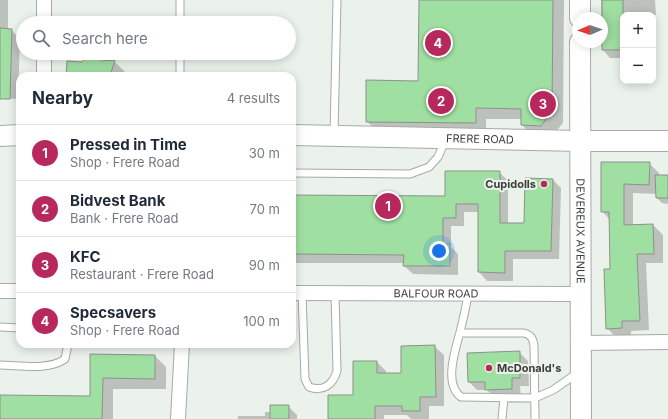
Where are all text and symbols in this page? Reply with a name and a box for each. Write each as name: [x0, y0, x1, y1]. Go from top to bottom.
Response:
north arrow: [572, 12, 608, 48]
map controls: [620, 12, 656, 84]
button: +: [620, 12, 656, 48]
search box: [16, 16, 296, 60]
icon: search: [30, 27, 52, 49]
pin: 4: [425, 28, 451, 58]
text: Search here: [62, 29, 148, 48]
button: −: [620, 48, 656, 84]
pin: 2: [428, 86, 454, 116]
text: Nearby: [32, 88, 93, 108]
pin: 3: [530, 89, 556, 119]
text: 4 results: [227, 90, 280, 106]
street label: FRERE ROAD: [446, 131, 514, 147]
text: Pressed in Time: [70, 135, 187, 154]
text: 1: [42, 145, 48, 161]
text: 30 m: [249, 145, 280, 161]
text: Shop · Frere Road: [70, 154, 180, 170]
place label: Cupidolls: [485, 177, 536, 191]
street label: DEVEREUX AVENUE: [573, 178, 588, 284]
marker: Cupidolls: [539, 179, 549, 189]
text: Bidvest Bank: [70, 191, 165, 210]
pin: 1: [375, 191, 401, 221]
text: 2: [41, 201, 49, 217]
text: 70 m: [250, 201, 280, 217]
text: Bank · Frere Road: [70, 210, 179, 226]
your location: [429, 241, 449, 261]
text: KFC: [70, 247, 101, 266]
text: 3: [41, 257, 49, 273]
text: 90 m: [249, 257, 280, 273]
text: Restaurant · Frere Road: [70, 266, 214, 282]
street label: BALFOUR ROAD: [393, 286, 479, 301]
text: Specsavers: [70, 303, 156, 322]
text: 4: [41, 313, 49, 329]
text: 100 m: [243, 313, 280, 329]
text: Shop · Frere Road: [70, 322, 180, 338]
place label: McDonald's: [497, 361, 561, 375]
marker: McDonald's: [484, 363, 494, 373]

